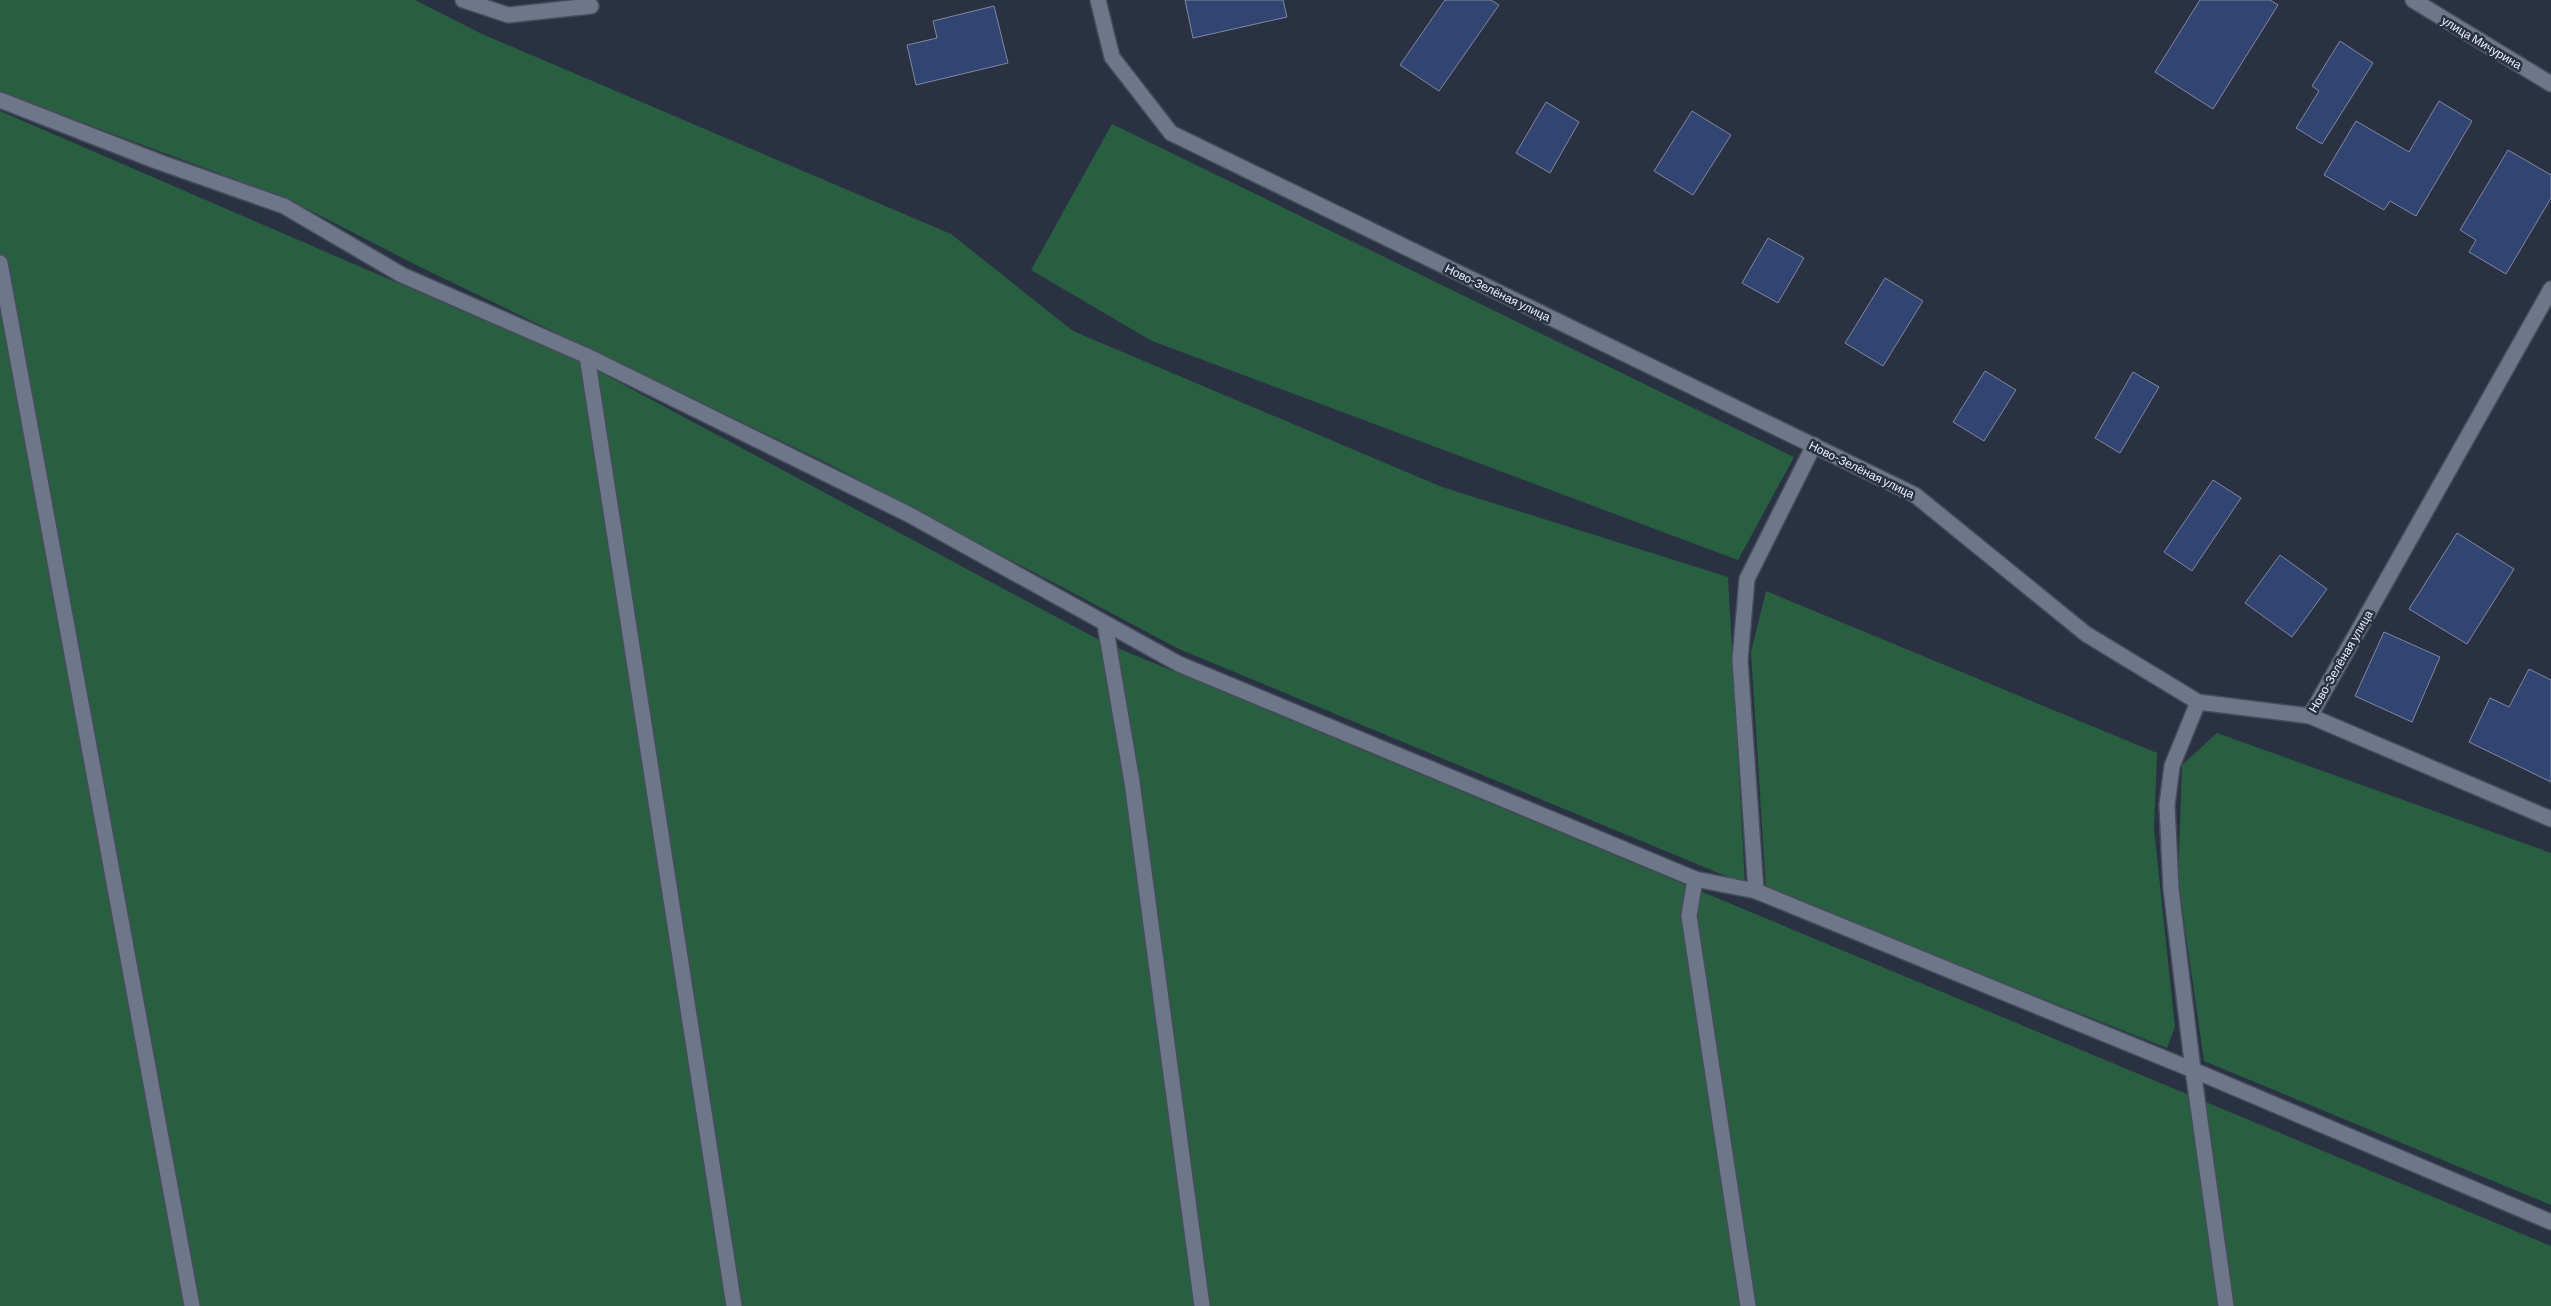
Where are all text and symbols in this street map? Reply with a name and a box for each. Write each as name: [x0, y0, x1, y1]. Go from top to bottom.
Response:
street label: улица Мичурина: [2439, 13, 2525, 72]
street label: Ново-Зелёная улица: [1443, 260, 1553, 325]
street label: Ново-Зелёная улица: [1807, 437, 1917, 502]
street label: Ново-Зелёная улица: [2305, 607, 2376, 715]

